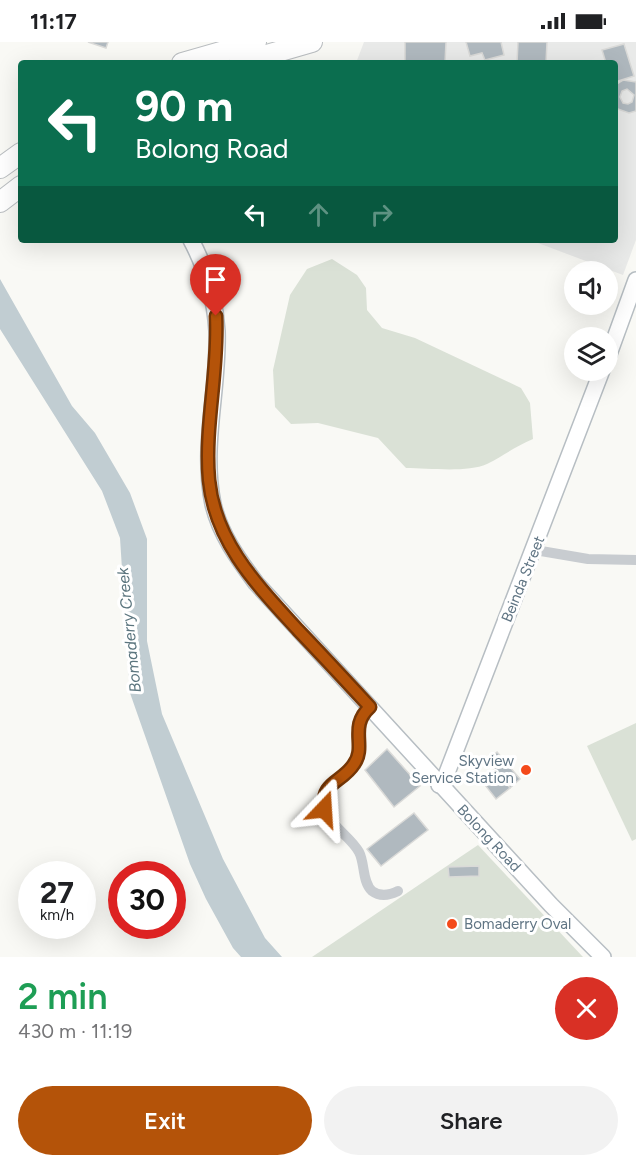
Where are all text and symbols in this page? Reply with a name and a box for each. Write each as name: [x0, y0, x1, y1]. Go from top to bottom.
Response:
text: 11:17: [30, 8, 77, 35]
text: 90 m: [135, 81, 233, 132]
icon: left: [36, 84, 114, 162]
text: Bolong Road: [135, 132, 289, 165]
icon: left: [239, 198, 272, 231]
icon: ahead: [302, 198, 335, 231]
icon: right: [365, 198, 398, 231]
pin: [190, 254, 241, 316]
map controls: [564, 261, 618, 381]
button: sound: [564, 261, 618, 315]
icon: arrive: [199, 263, 232, 296]
button: layers: [564, 327, 618, 381]
street label: Beinda Street: [498, 533, 549, 625]
water label: Bomaderry Creek: [113, 565, 145, 694]
place label: Skyview Service Station: [412, 752, 514, 787]
marker: Skyview Service Station: [519, 763, 533, 777]
position arrow: [292, 777, 356, 841]
street label: Bolong Road: [453, 801, 525, 875]
speed limit sign: 30: [108, 861, 186, 939]
text: 27: [40, 874, 74, 911]
text: km/h: [40, 906, 74, 924]
place label: Bomaderry Oval: [464, 915, 571, 933]
marker: Bomaderry Oval: [445, 917, 459, 931]
text: 2 min: [18, 975, 108, 1018]
button: close: [555, 977, 618, 1040]
text: 430 m · 11:19: [18, 1019, 132, 1043]
button: Exit: [18, 1086, 312, 1155]
button: Share: [324, 1086, 618, 1155]

